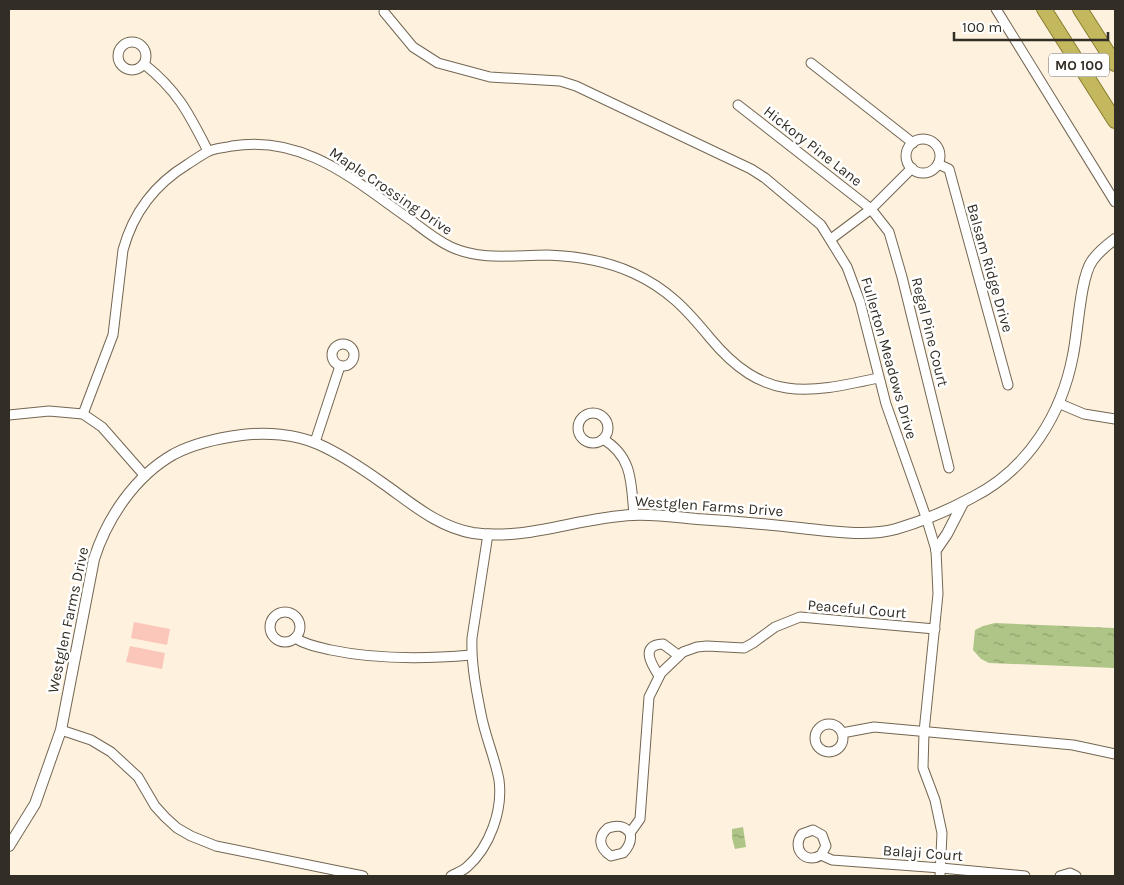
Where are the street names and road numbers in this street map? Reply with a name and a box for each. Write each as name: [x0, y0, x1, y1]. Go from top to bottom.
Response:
road number: MO 100: [1049, 54, 1109, 76]
street label: Hickory Pine Lane: [760, 102, 866, 190]
street label: Maple Crossing Drive: [326, 143, 456, 239]
street label: Balsam Ridge Drive: [963, 202, 1017, 334]
street label: Fullerton Meadows Drive: [857, 275, 921, 441]
street label: Regal Pine Court: [908, 275, 952, 389]
street label: Westglen Farms Drive: [634, 492, 784, 520]
street label: Westglen Farms Drive: [44, 545, 92, 695]
street label: Peaceful Court: [807, 596, 908, 622]
street label: Balaji Court: [882, 841, 964, 865]

